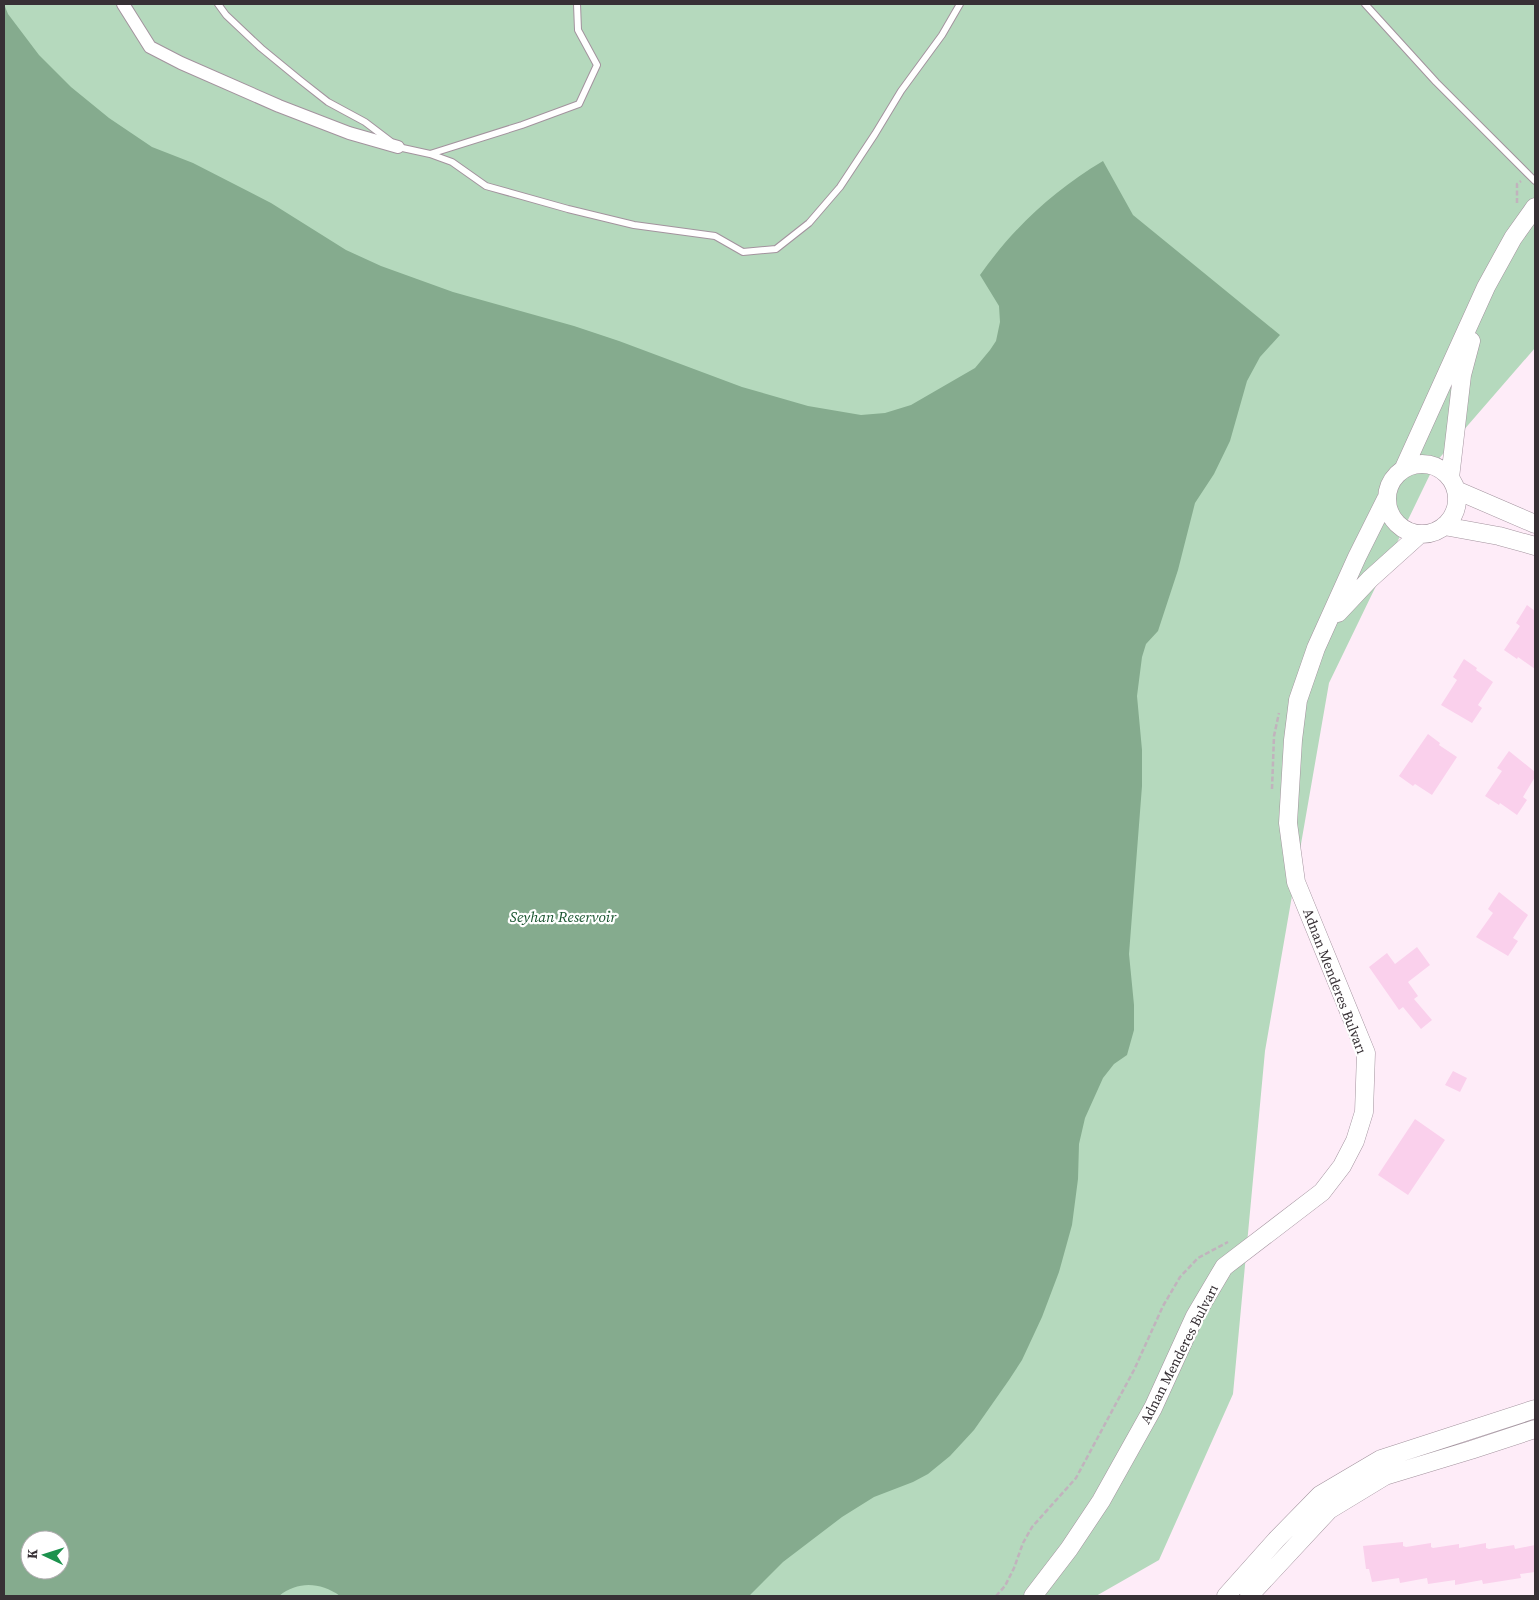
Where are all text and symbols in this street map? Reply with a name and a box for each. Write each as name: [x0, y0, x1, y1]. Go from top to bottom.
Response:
street label: Adnan Menderes Bulvarı: [1298, 905, 1372, 1057]
water label: Seyhan Reservoir: [510, 906, 617, 927]
street label: Adnan Menderes Bulvarı: [1135, 1281, 1223, 1427]
north arrow: [20, 1530, 70, 1580]
text: K: [22, 1548, 42, 1560]

